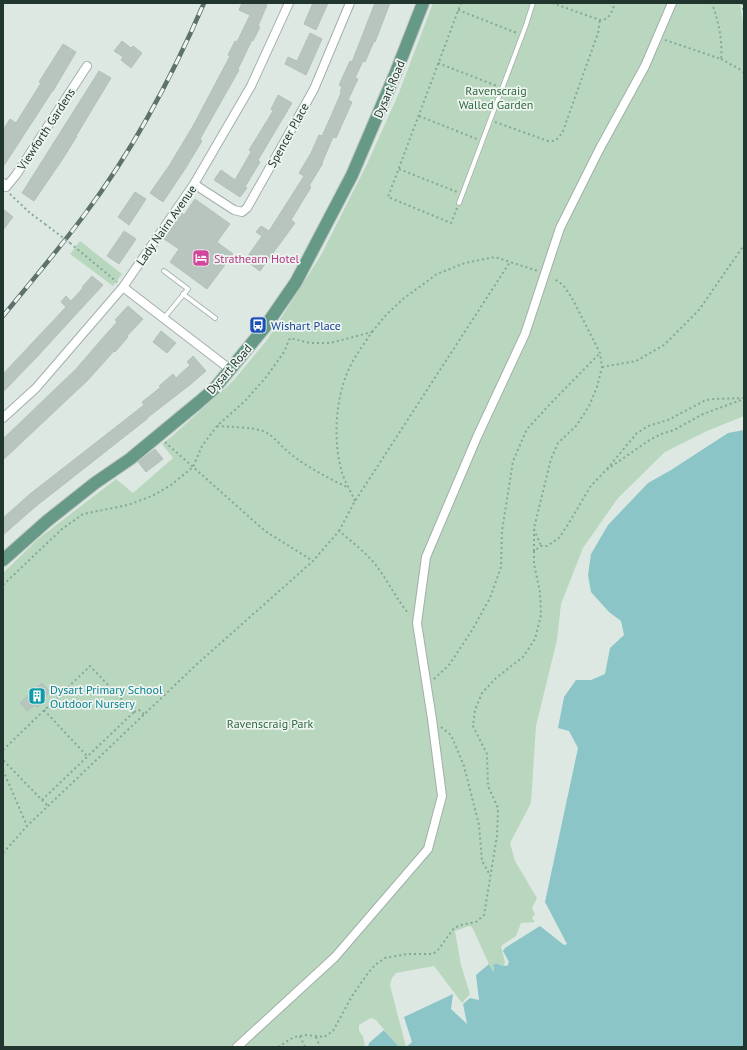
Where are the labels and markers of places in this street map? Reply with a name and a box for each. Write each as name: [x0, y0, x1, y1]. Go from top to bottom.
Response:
hotel icon: Strathearn Hotel: [191, 248, 211, 268]
place label: Strathearn Hotel: [214, 251, 300, 266]
bus stop icon: Wishart Place: [248, 315, 268, 335]
place label: Wishart Place: [271, 318, 341, 333]
place label: Dysart Primary School Outdoor Nursery: [50, 682, 163, 711]
building icon: Dysart Primary School Outdoor Nursery: [27, 686, 47, 706]

